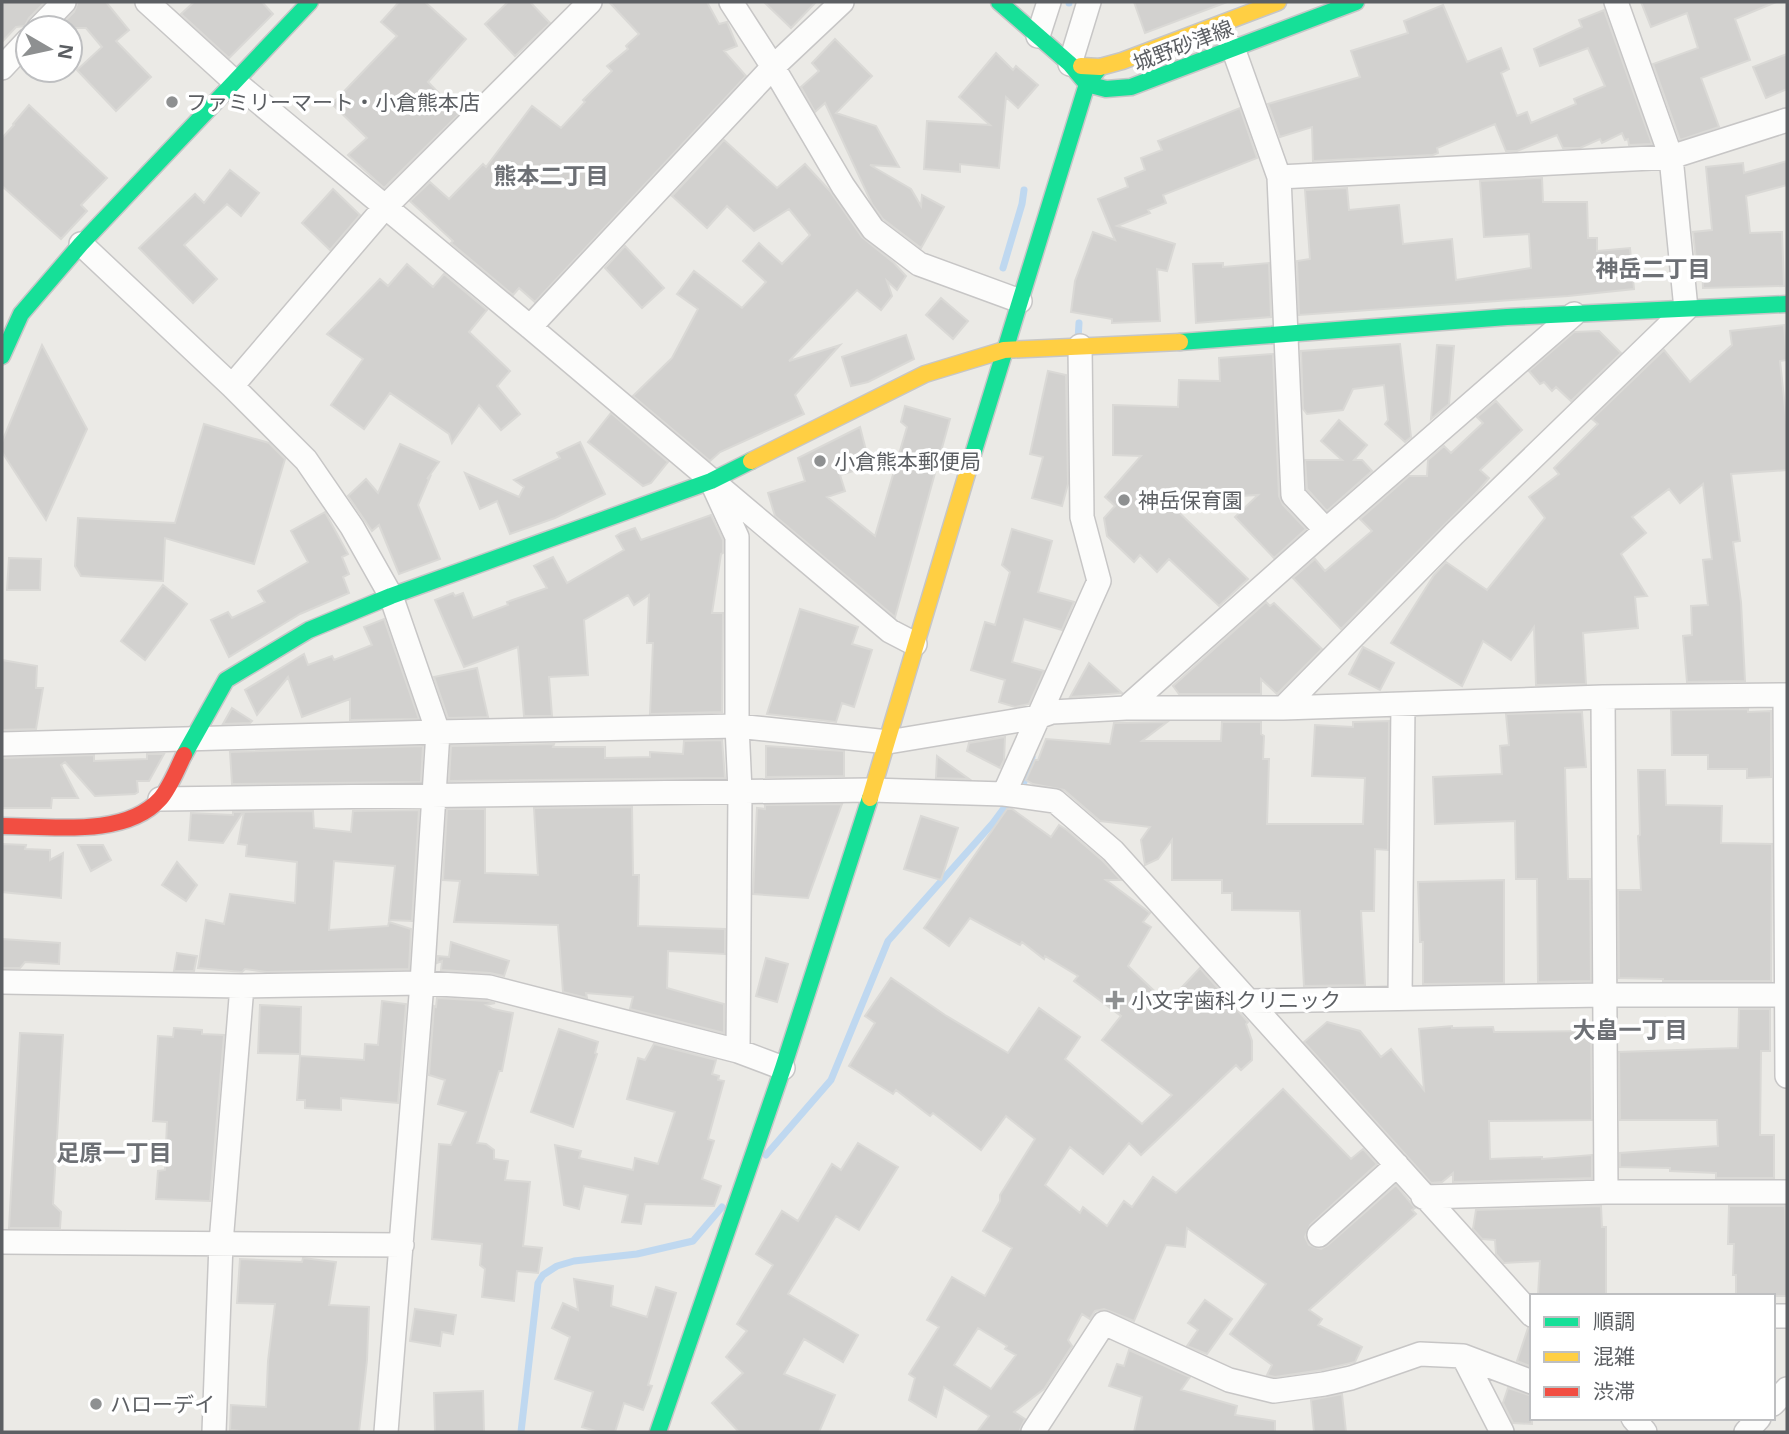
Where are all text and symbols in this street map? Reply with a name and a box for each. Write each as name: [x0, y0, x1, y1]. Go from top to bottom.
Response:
street label: 城野砂津線: [1129, 13, 1237, 77]
north arrow: [14, 14, 84, 84]
text: N: [52, 42, 80, 61]
place label: ファミリーマート・小倉熊本店: [186, 88, 480, 116]
marker: ファミリーマート・小倉熊本店: [164, 94, 180, 110]
district label: 熊本二丁目: [494, 159, 609, 191]
district label: 神岳二丁目: [1596, 252, 1711, 284]
place label: 小倉熊本郵便局: [834, 447, 981, 475]
marker: 小倉熊本郵便局: [812, 453, 828, 469]
place label: 神岳保育園: [1138, 486, 1243, 514]
marker: 神岳保育園: [1116, 492, 1132, 508]
place label: 小文字歯科クリニック: [1131, 986, 1341, 1014]
marker: 小文字歯科クリニック: [1105, 990, 1125, 1010]
district label: 大畠一丁目: [1573, 1013, 1688, 1045]
district label: 足原一丁目: [57, 1136, 172, 1168]
legend: [1530, 1294, 1775, 1420]
text: 順調: [1593, 1307, 1635, 1335]
text: 混雑: [1593, 1342, 1635, 1370]
text: 渋滞: [1593, 1377, 1635, 1405]
place label: ハローデイ: [110, 1390, 215, 1418]
marker: ハローデイ: [88, 1396, 104, 1412]

